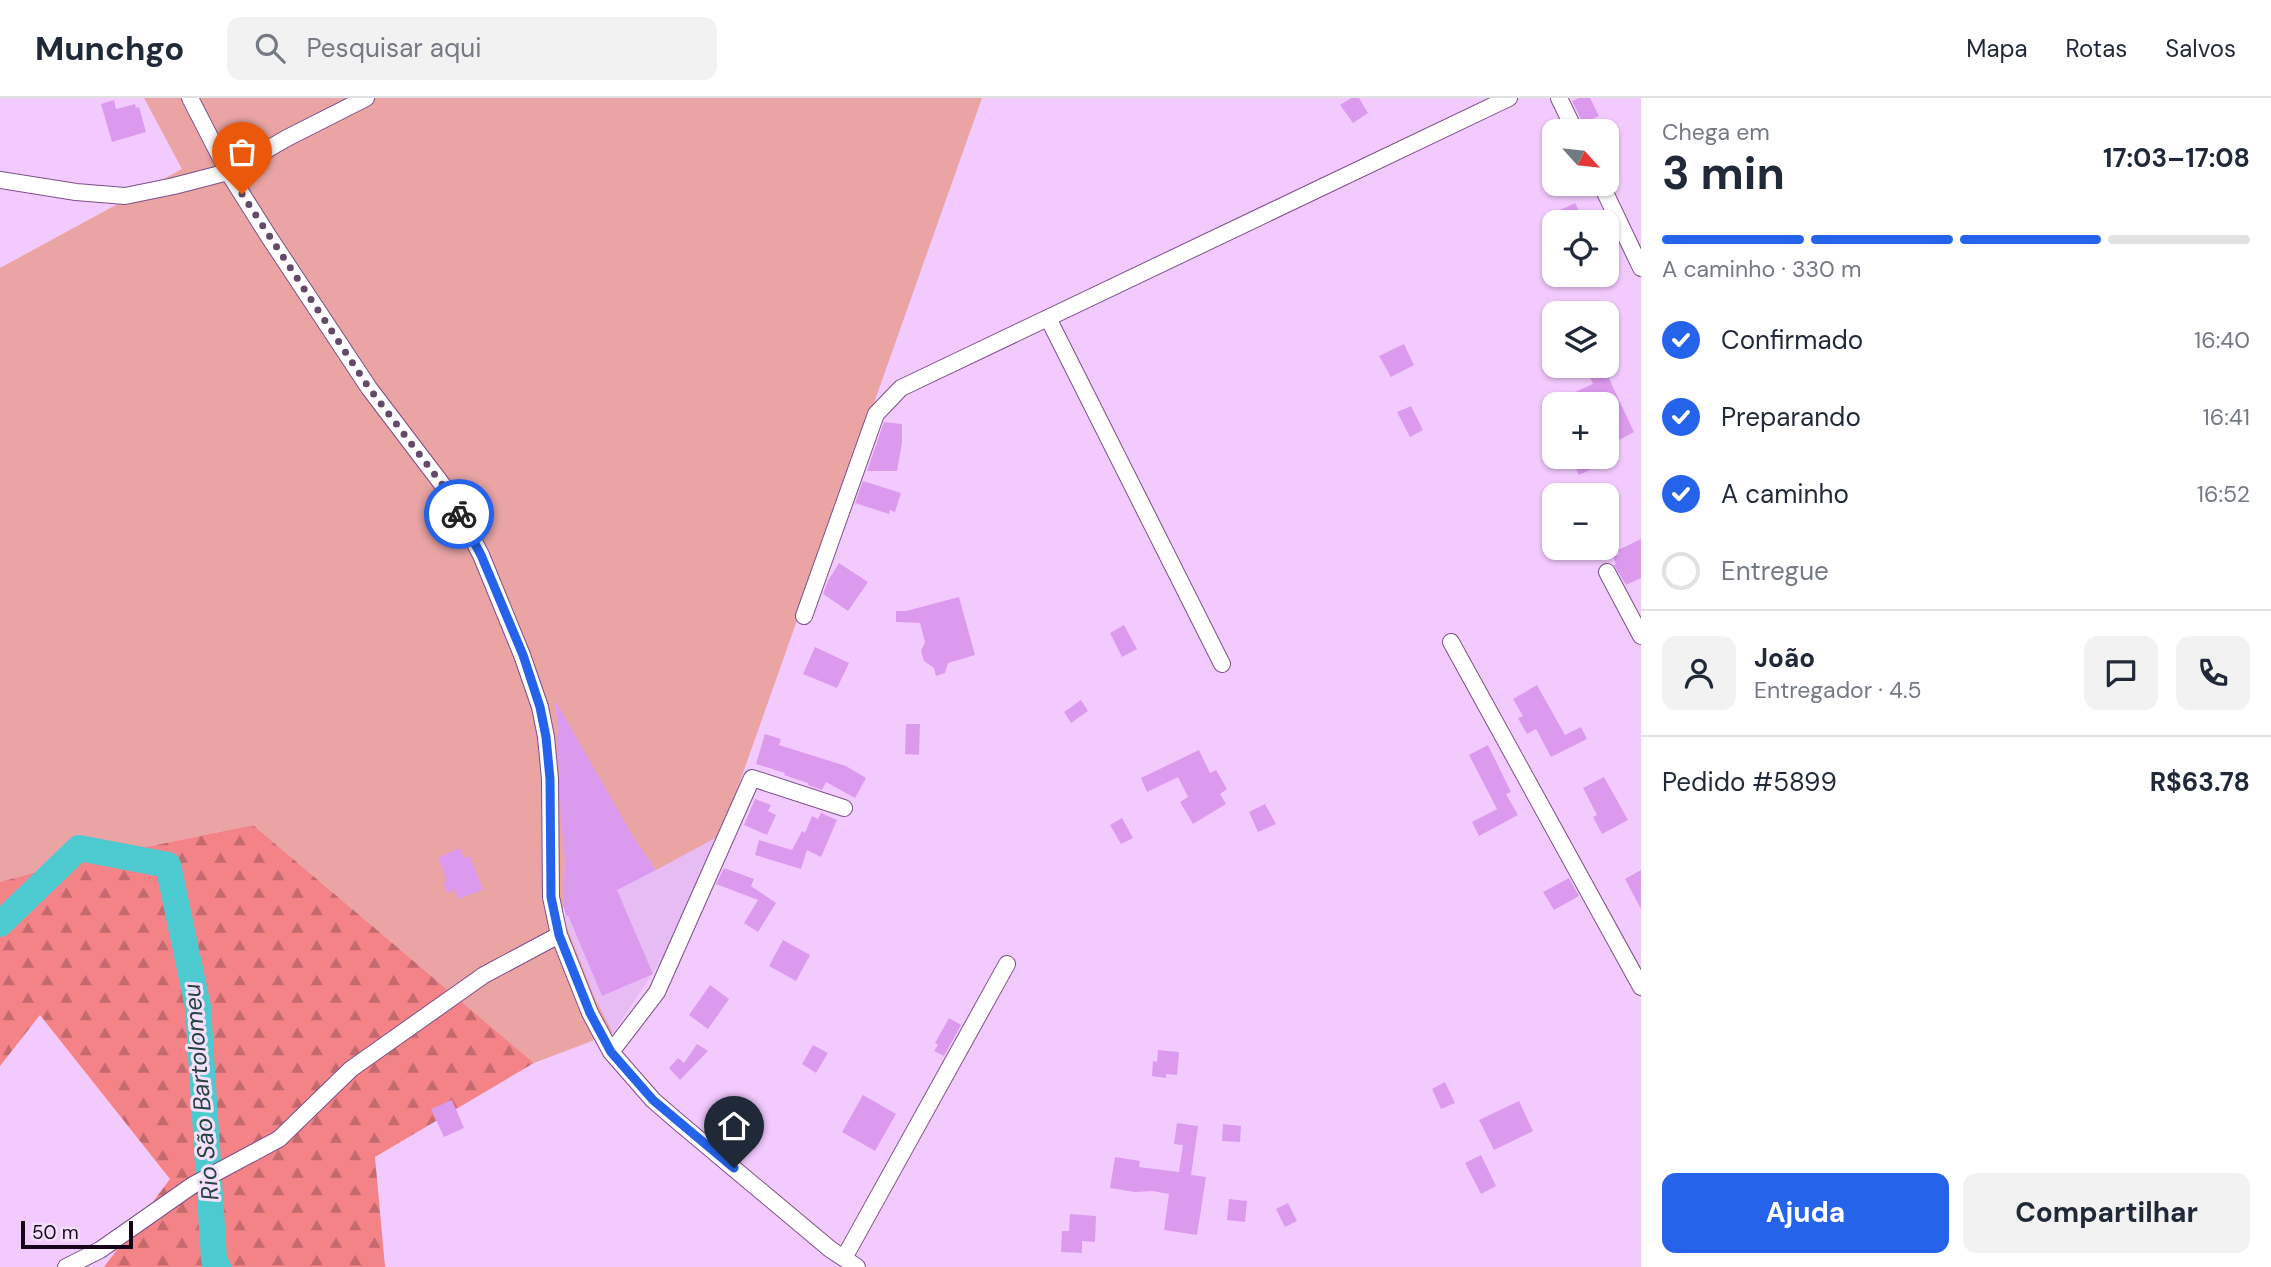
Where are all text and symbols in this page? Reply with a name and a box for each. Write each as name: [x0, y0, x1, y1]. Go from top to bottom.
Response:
search box: [227, 17, 717, 80]
text: Munchgo: [35, 27, 185, 70]
icon: search: [251, 29, 289, 67]
text: Pesquisar aqui: [307, 31, 481, 65]
text: Mapa: [1966, 33, 2028, 64]
text: Rotas: [2066, 33, 2127, 64]
text: Salvos: [2165, 33, 2236, 64]
text: Chega em: [1662, 117, 1770, 147]
north arrow: [1542, 119, 1619, 196]
map controls: [1542, 119, 1619, 560]
pin: [212, 122, 272, 194]
icon: bag: [223, 133, 261, 171]
text: 17:03–17:08: [2103, 141, 2250, 175]
text: 3 min: [1662, 143, 1785, 203]
button: locate: [1542, 210, 1619, 287]
text: A caminho · 330 m: [1662, 254, 1861, 284]
button: layers: [1542, 301, 1619, 378]
icon: check: [1662, 321, 1700, 359]
text: Confirmado: [1721, 323, 1863, 357]
text: 16:40: [2194, 325, 2250, 355]
button: +: [1542, 392, 1619, 469]
icon: check: [1662, 398, 1700, 436]
text: Preparando: [1721, 400, 1861, 434]
text: 16:41: [2203, 402, 2250, 432]
icon: check: [1662, 475, 1700, 513]
text: A caminho: [1721, 477, 1849, 511]
courier: [424, 479, 494, 549]
text: 16:52: [2197, 479, 2250, 509]
button: −: [1542, 483, 1619, 560]
icon: bike: [440, 495, 478, 533]
text: Entregue: [1721, 554, 1829, 588]
button: person: [1662, 636, 1736, 710]
button: chat: [2084, 636, 2158, 710]
button: phone: [2176, 636, 2250, 710]
text: João: [1754, 641, 1815, 675]
text: Entregador · 4.5: [1754, 675, 1922, 705]
text: Pedido #5899: [1662, 765, 1837, 799]
text: R$63.78: [2150, 765, 2250, 799]
water label: Rio São Bartolomeu: [176, 982, 225, 1202]
pin: [704, 1096, 764, 1168]
icon: home: [715, 1107, 753, 1145]
button: Ajuda: [1662, 1173, 1949, 1253]
button: Compartilhar: [1963, 1173, 2250, 1253]
scale bar: [21, 1218, 133, 1250]
text: 50 m: [32, 1220, 79, 1245]

